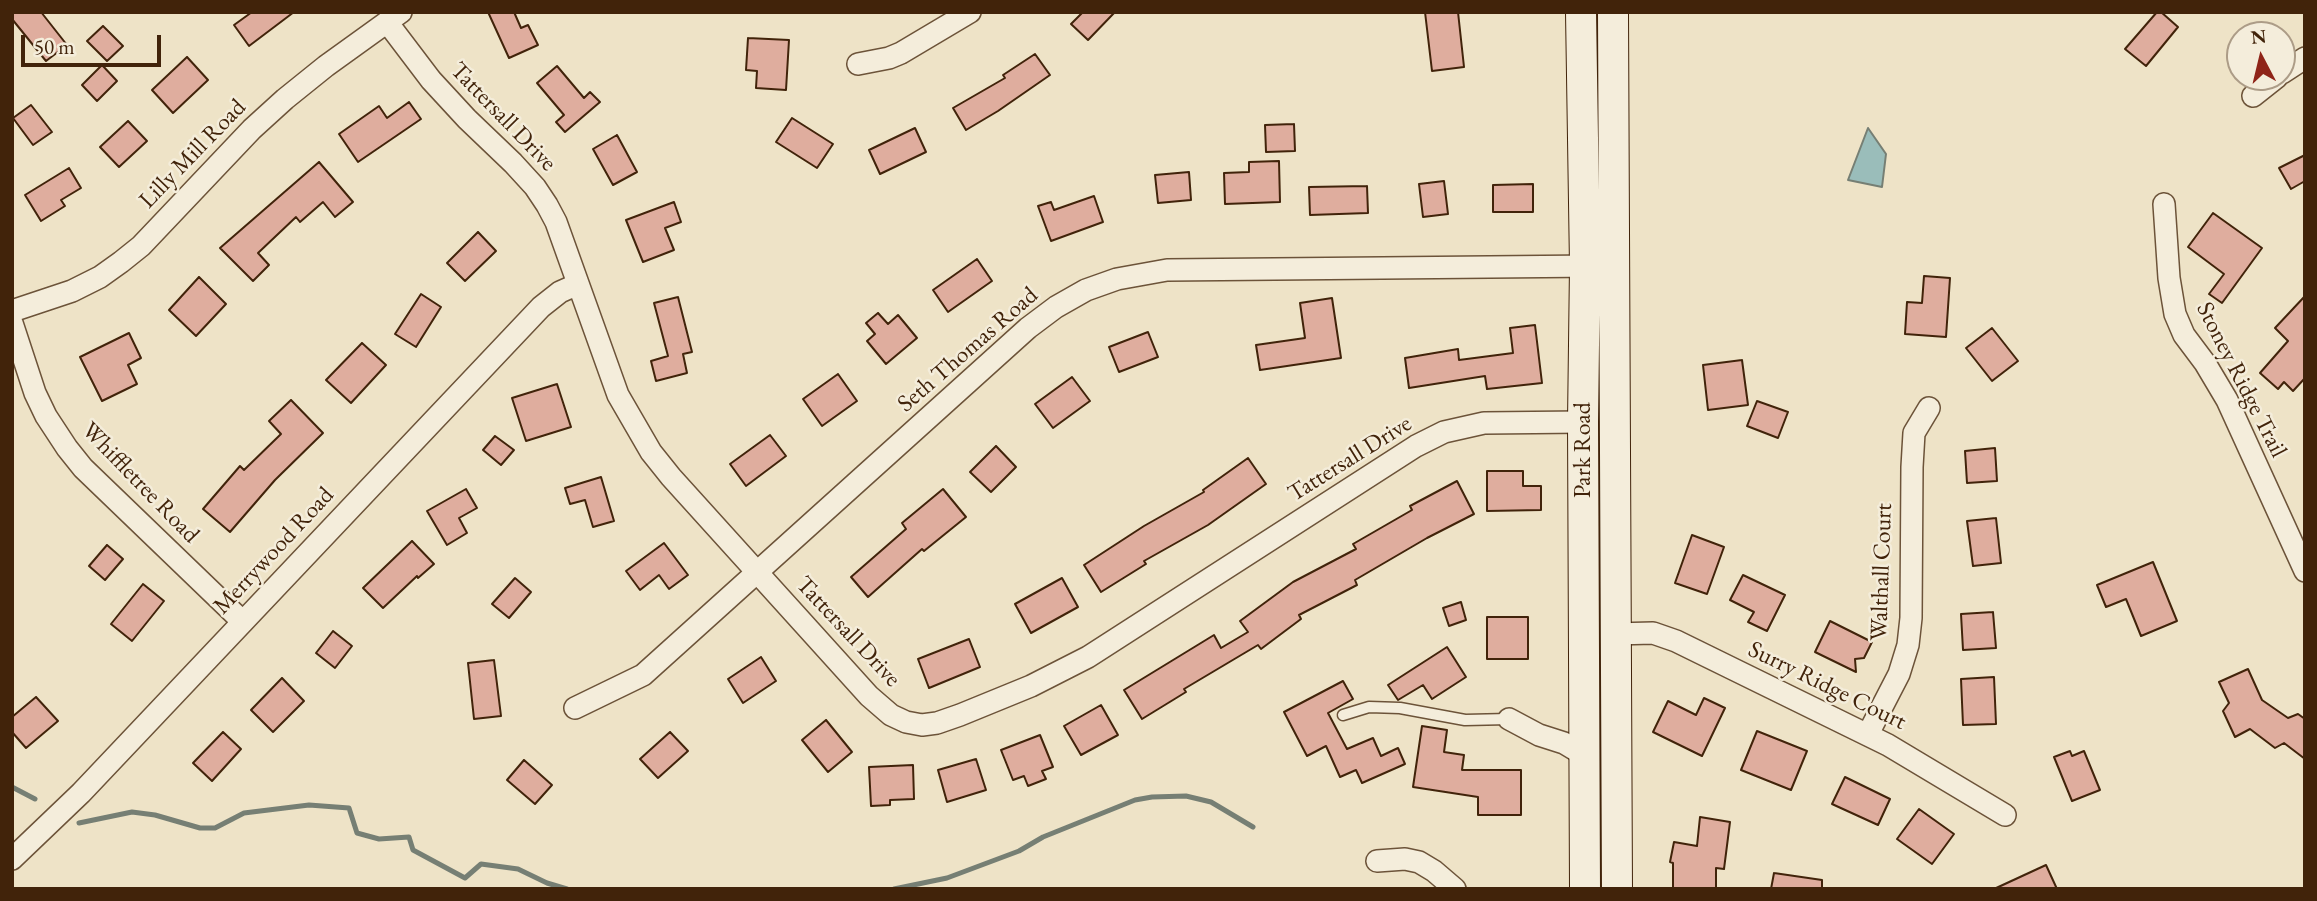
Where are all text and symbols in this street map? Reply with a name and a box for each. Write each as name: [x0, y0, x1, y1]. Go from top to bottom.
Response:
scale bar: [24, 21, 164, 65]
north arrow: [2226, 21, 2296, 91]
text: N: [2249, 23, 2268, 50]
text: 50 m: [34, 33, 75, 60]
street label: Tattersall Drive: [444, 56, 562, 178]
street label: Lilly Mill Road: [134, 93, 252, 215]
street label: Seth Thomas Road: [892, 281, 1044, 419]
street label: Stoney Ridge Trail: [2189, 297, 2293, 463]
street label: Park Road: [1569, 402, 1597, 498]
street label: Tattersall Drive: [1283, 410, 1417, 508]
street label: Whiffletree Road: [75, 417, 205, 549]
street label: Merrywood Road: [208, 481, 340, 621]
street label: Walthall Court: [1865, 503, 1899, 641]
street label: Tattersall Drive: [790, 571, 906, 693]
street label: Surry Ridge Court: [1743, 635, 1911, 737]

